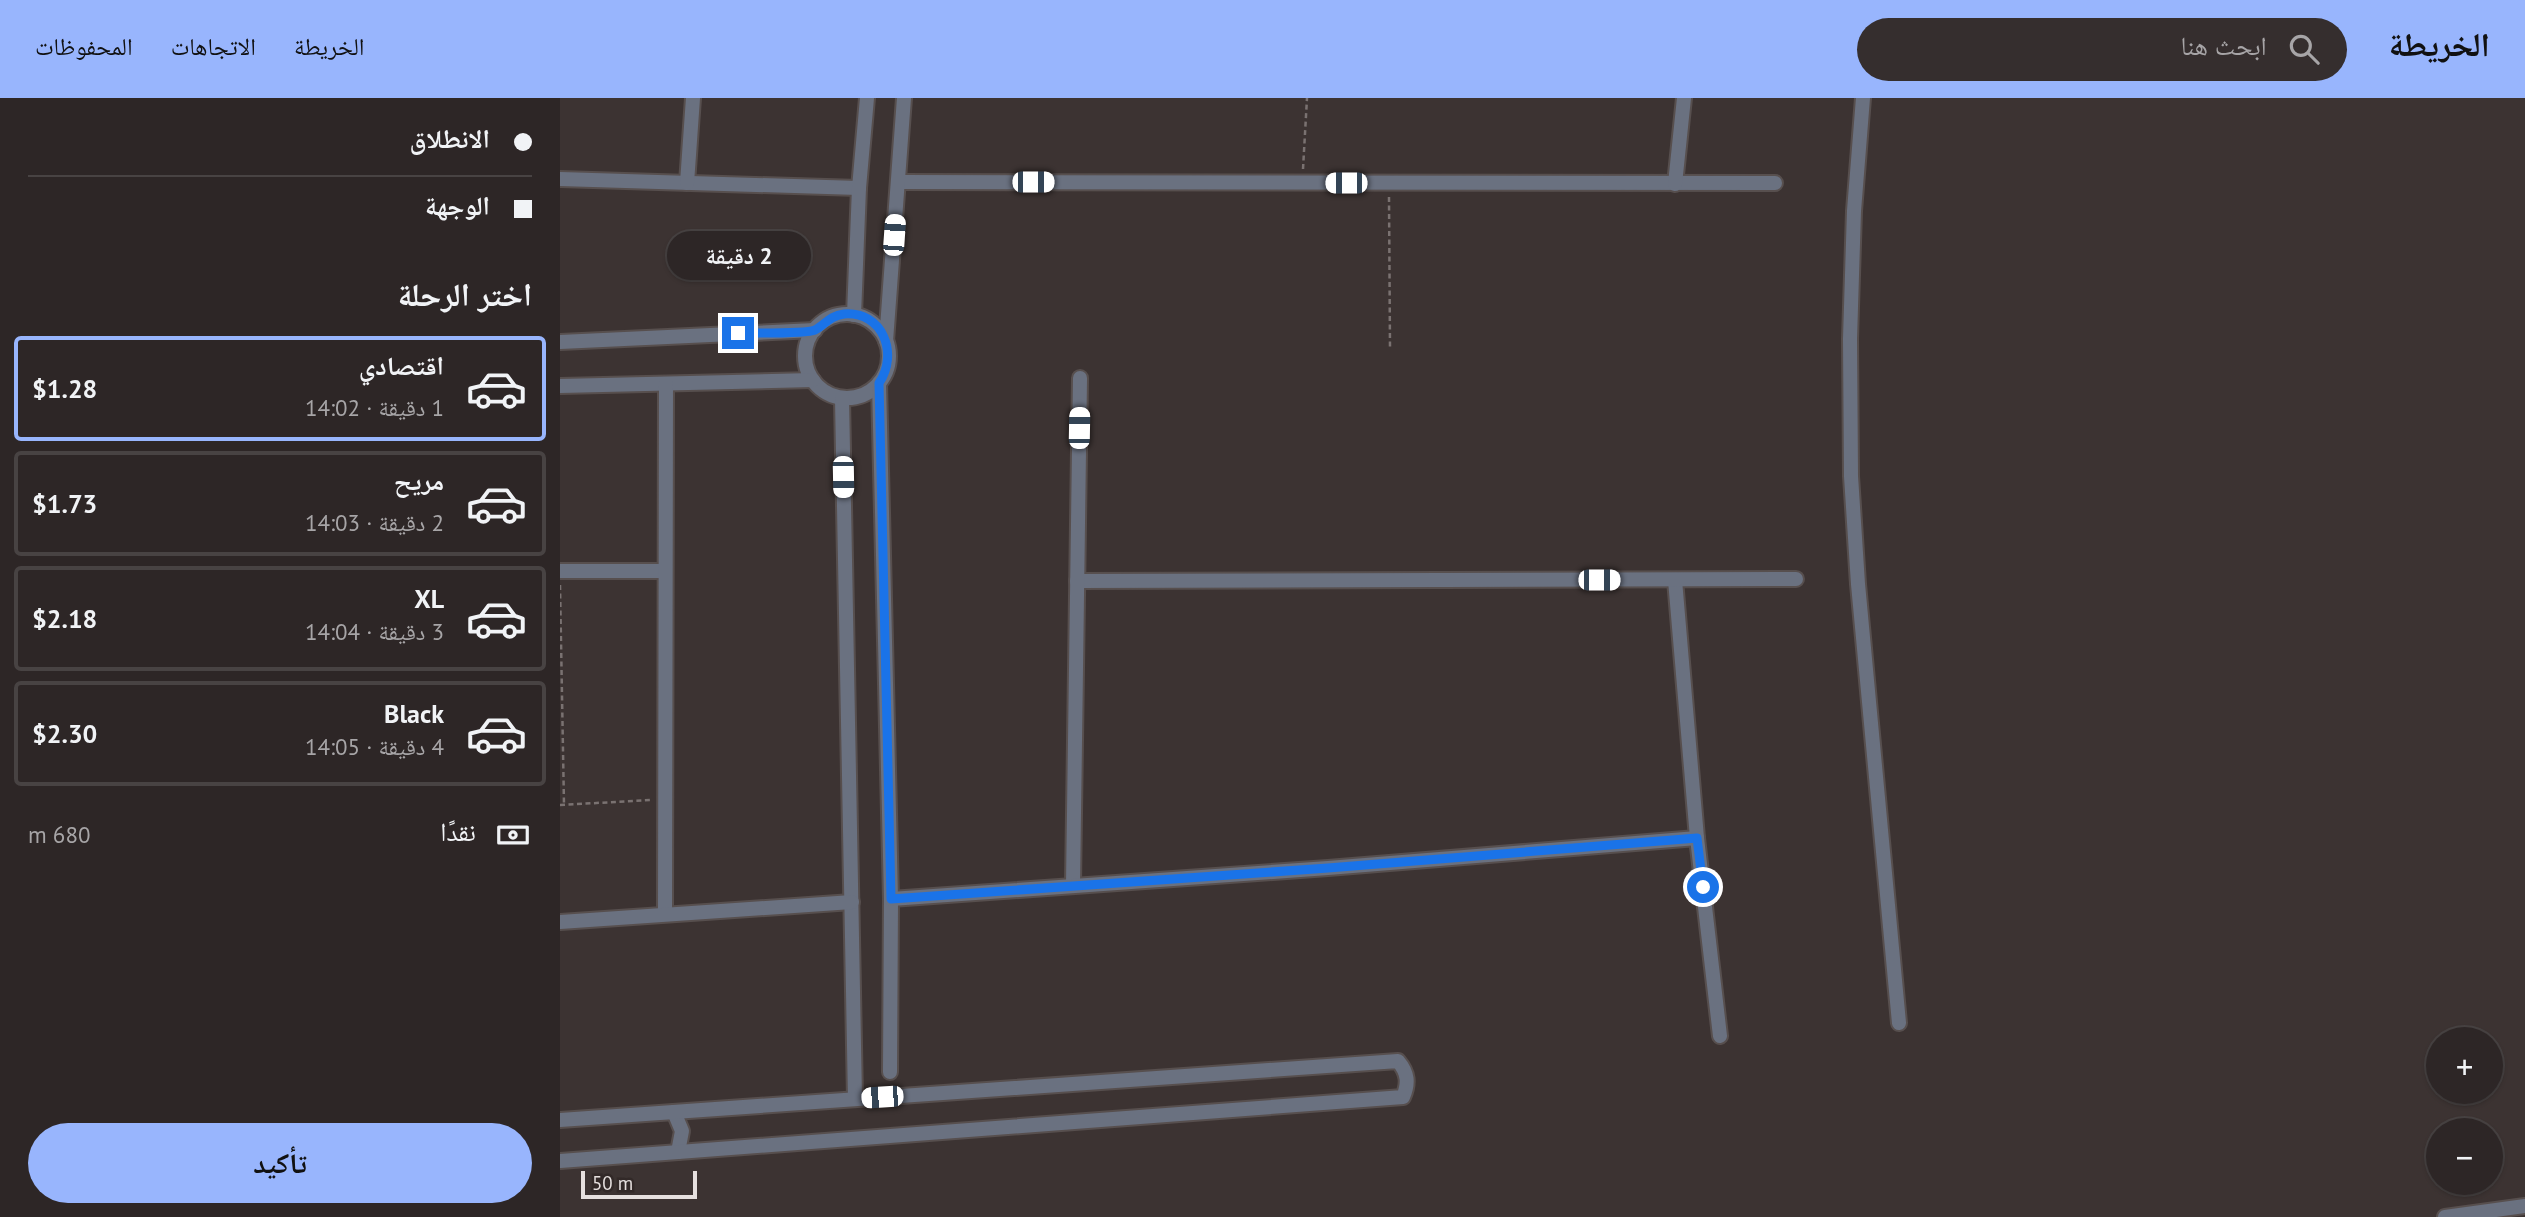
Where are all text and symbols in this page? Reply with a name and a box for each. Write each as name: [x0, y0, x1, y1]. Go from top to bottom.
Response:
search box: [1857, 18, 2347, 81]
text: الخريطة: [2389, 22, 2490, 65]
text: ابحث هنا: [2181, 29, 2267, 62]
icon: search: [2285, 30, 2323, 68]
text: المحفوظات: [35, 31, 133, 62]
text: الاتجاهات: [171, 31, 256, 62]
text: الخريطة: [294, 31, 365, 62]
text: الانطلاق: [410, 122, 490, 155]
car: [1013, 172, 1055, 193]
car: [1326, 173, 1368, 194]
text: الوجهة: [425, 189, 490, 222]
car: [883, 213, 906, 257]
callout: 2 دقيقة: [666, 232, 810, 280]
text: 2 دقيقة: [705, 241, 773, 270]
text: اختر الرحلة: [398, 273, 532, 315]
route end: [722, 317, 754, 349]
text: اقتصادي: [359, 349, 444, 382]
icon: car: [465, 357, 528, 420]
text: $1.28: [32, 372, 97, 405]
text: 1 دقيقة · 14:02: [305, 393, 444, 422]
car: [1069, 407, 1090, 449]
car: [833, 456, 854, 498]
text: مريح: [394, 464, 444, 497]
icon: car: [465, 472, 528, 535]
text: $1.73: [32, 487, 97, 520]
text: 2 دقيقة · 14:03: [305, 508, 444, 537]
car: [1579, 570, 1621, 591]
text: XL: [414, 582, 444, 615]
icon: car: [465, 587, 528, 650]
text: $2.18: [32, 602, 97, 635]
text: 3 دقيقة · 14:04: [305, 617, 444, 646]
text: Black: [384, 697, 444, 730]
icon: car: [465, 702, 528, 765]
text: $2.30: [32, 717, 97, 750]
text: 4 دقيقة · 14:05: [305, 732, 444, 761]
text: نقدًا: [440, 815, 476, 848]
icon: cash: [494, 816, 532, 854]
text: 680 m: [28, 820, 90, 849]
route start: [1687, 871, 1719, 903]
map controls: [2426, 1027, 2503, 1195]
button: +: [2426, 1027, 2503, 1104]
car: [861, 1085, 904, 1109]
button: −: [2426, 1118, 2503, 1195]
button: تأكيد: [28, 1123, 532, 1203]
scale bar: [581, 1168, 696, 1200]
text: 50 m: [592, 1171, 633, 1195]

